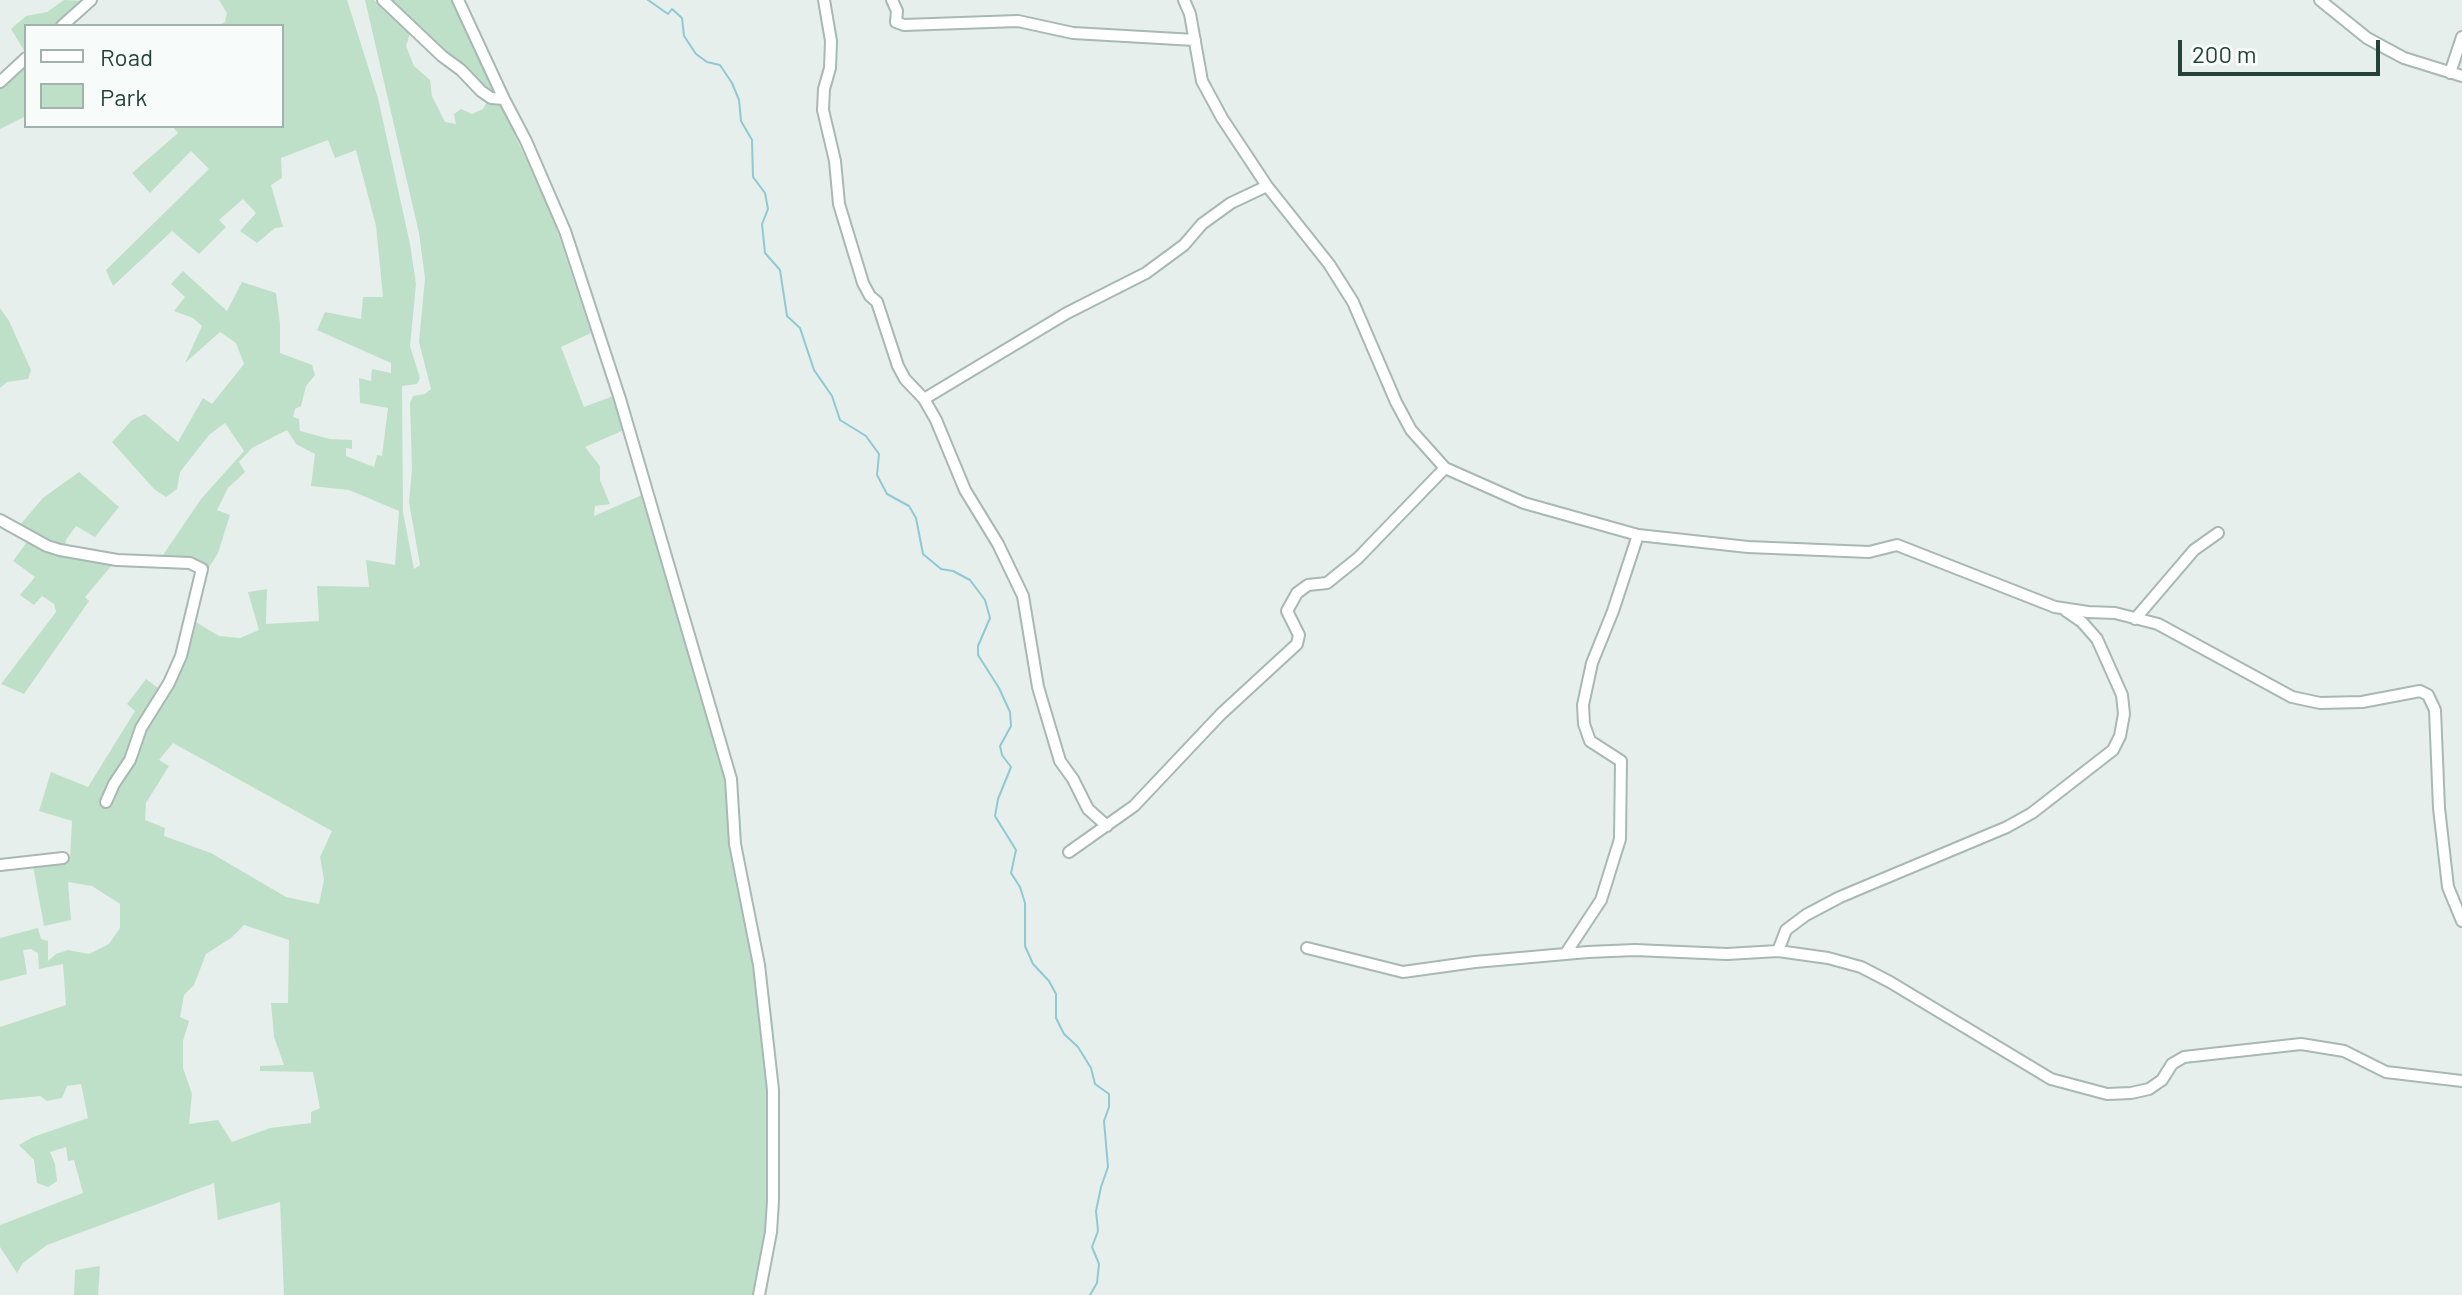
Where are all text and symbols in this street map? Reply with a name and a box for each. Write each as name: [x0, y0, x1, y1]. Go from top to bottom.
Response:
legend: [24, 24, 284, 128]
scale bar: [2182, 24, 2384, 74]
text: 200 m: [2192, 39, 2257, 68]
text: Road: [100, 42, 153, 71]
text: Park: [100, 82, 147, 111]

